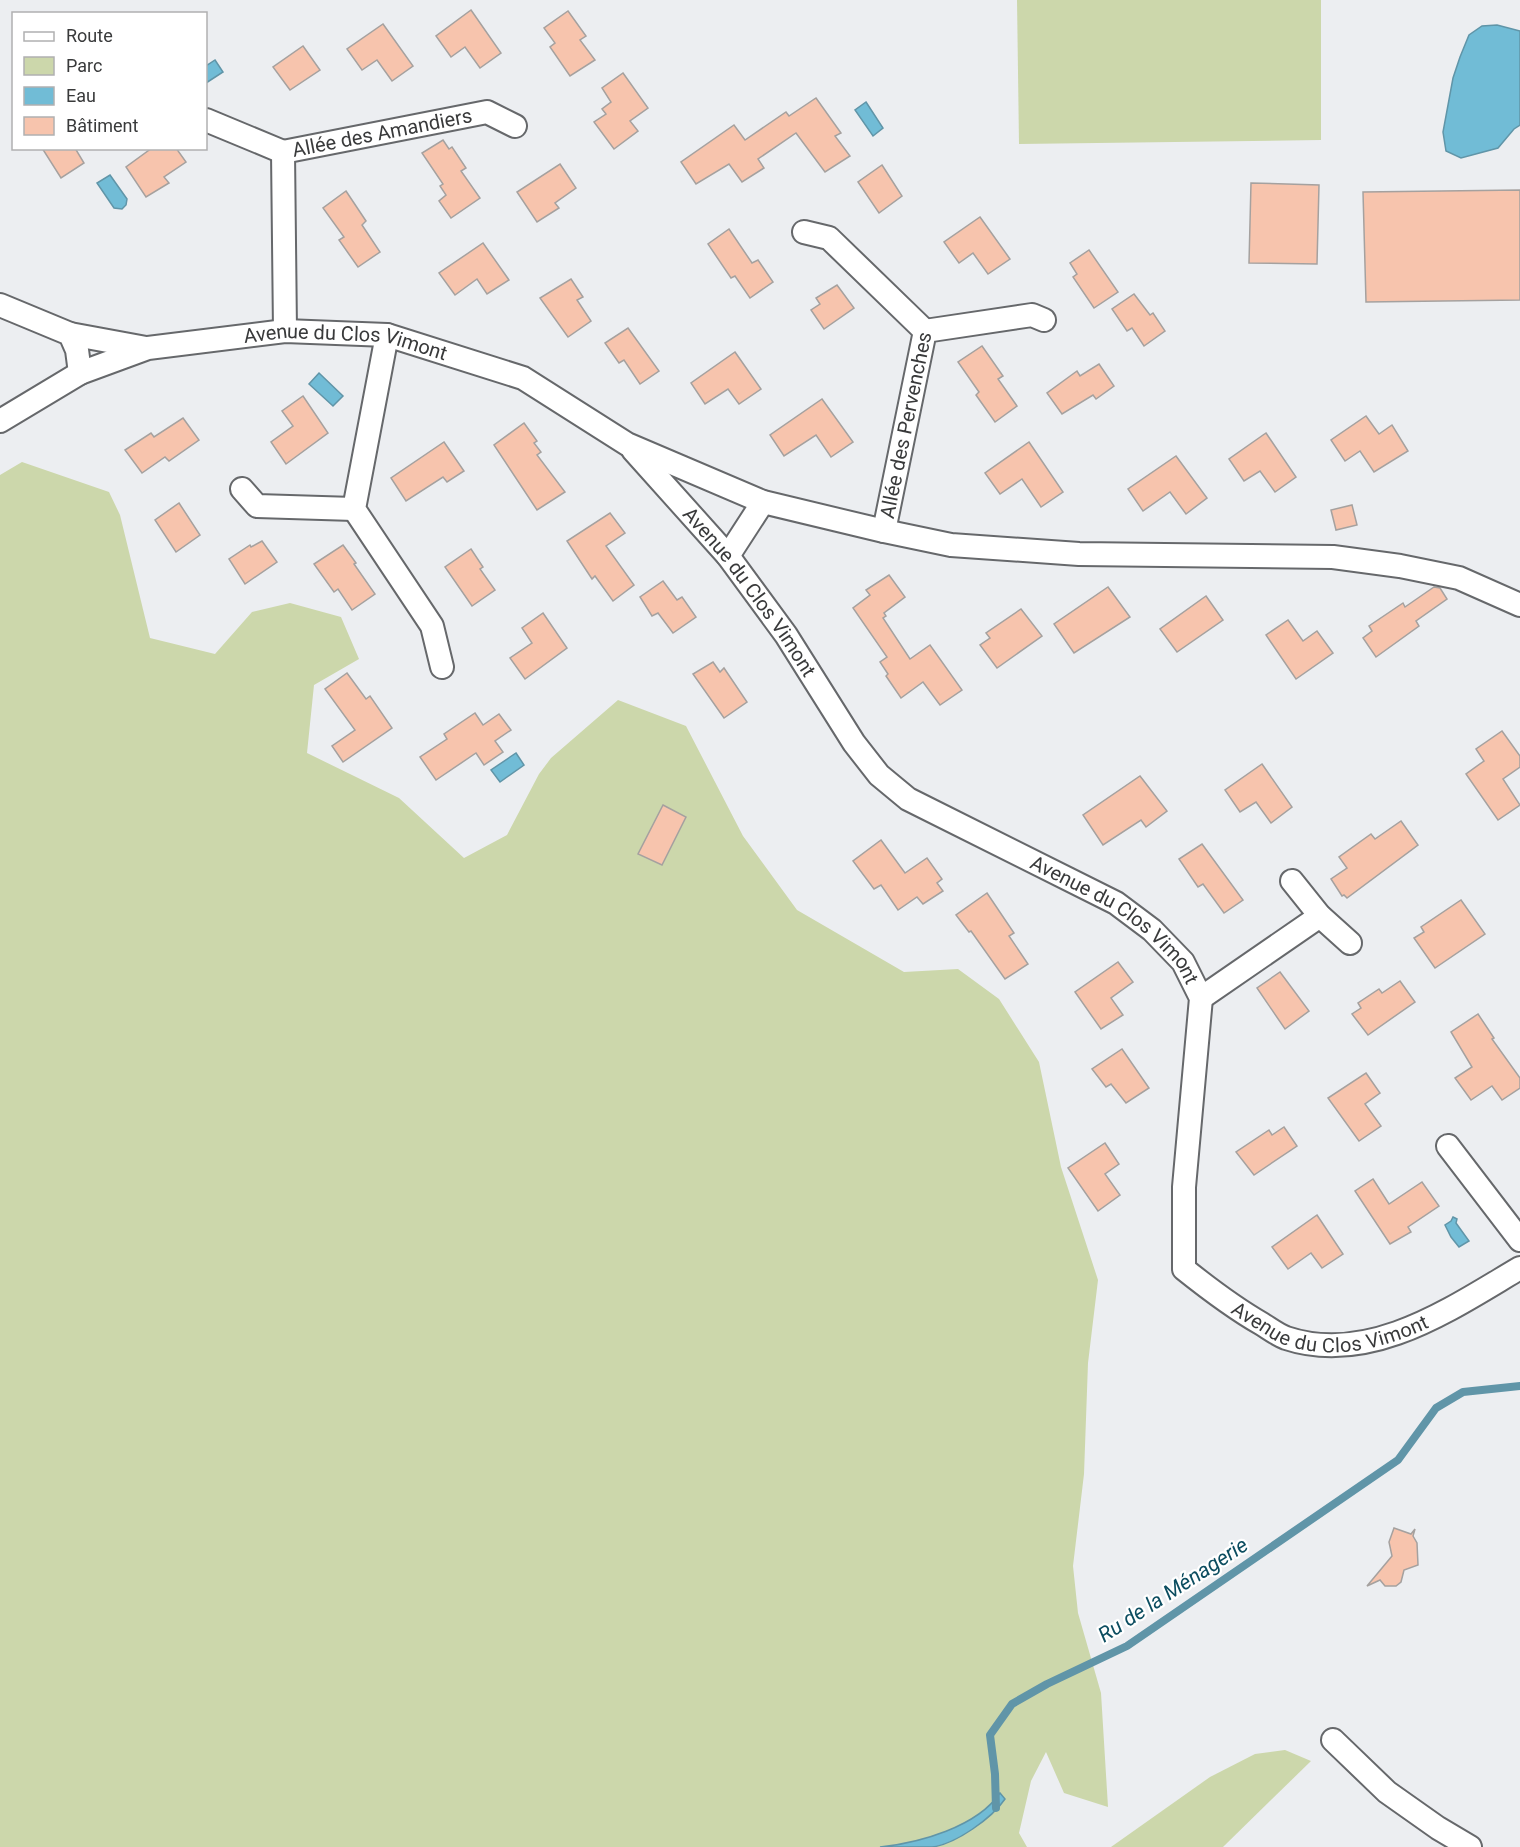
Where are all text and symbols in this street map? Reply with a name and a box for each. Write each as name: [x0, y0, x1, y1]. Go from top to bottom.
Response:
legend: [12, 12, 207, 150]
text: Route: [66, 25, 113, 46]
text: Parc: [66, 55, 102, 76]
text: Eau: [66, 85, 96, 106]
street label: Allée des Amandiers: [290, 103, 474, 162]
text: Bâtiment: [66, 115, 139, 136]
street label: Avenue du Clos Vimont: [242, 319, 450, 365]
street label: Allée des Pervenches: [875, 330, 937, 521]
street label: Avenue du Clos Vimont: [678, 502, 821, 681]
street label: Avenue du Clos Vimont: [1027, 850, 1204, 988]
street label: Avenue du Clos Vimont: [1227, 1296, 1432, 1357]
water label: Ru de la Ménagerie: [1094, 1533, 1252, 1647]

